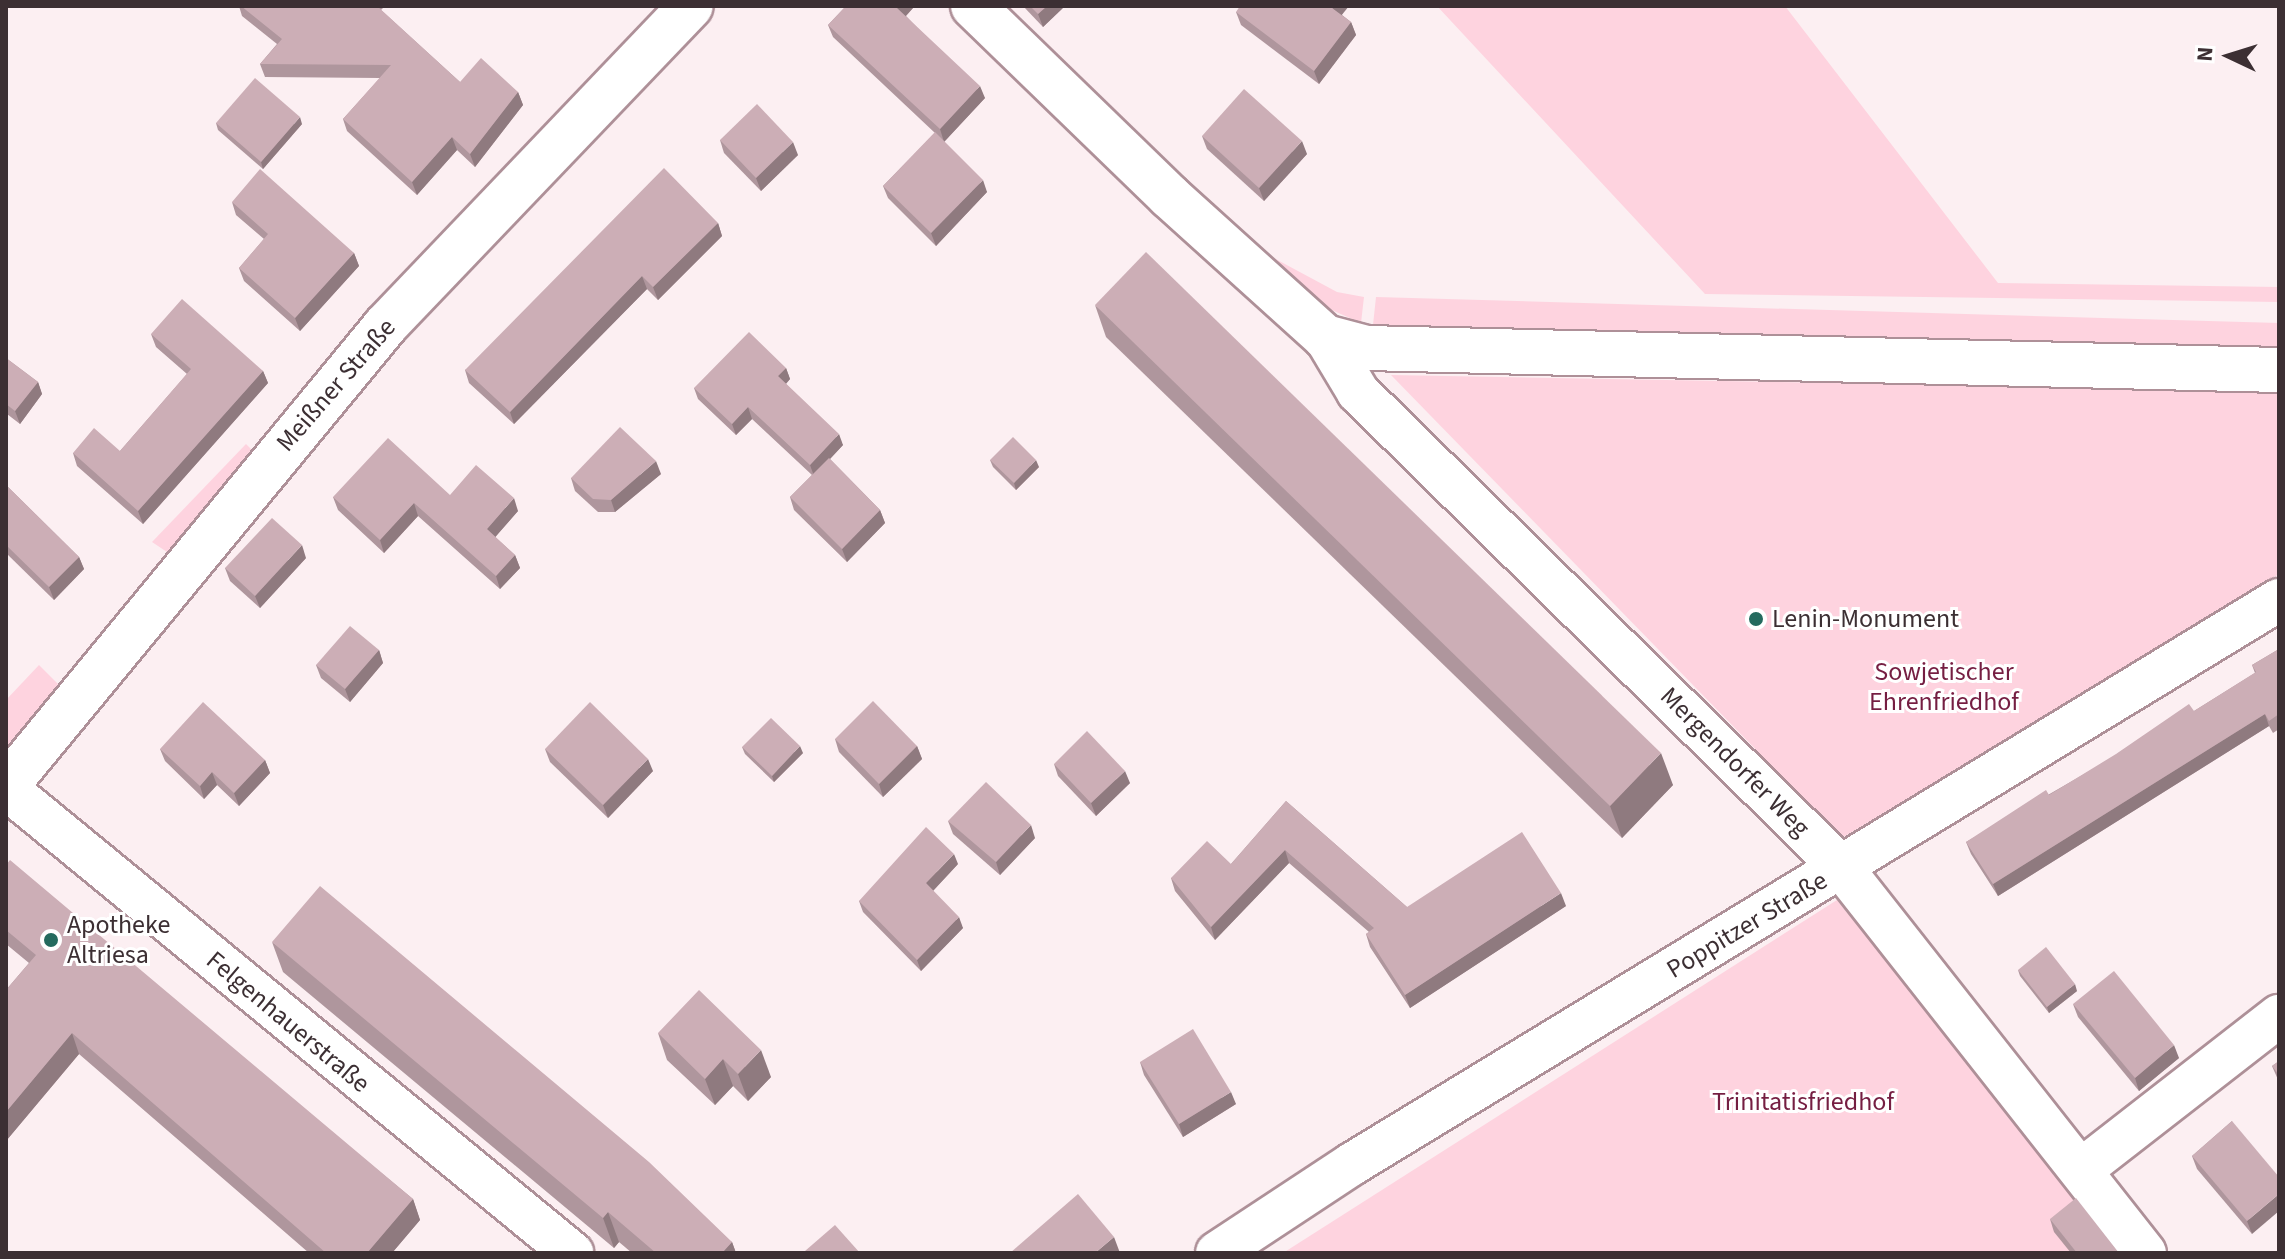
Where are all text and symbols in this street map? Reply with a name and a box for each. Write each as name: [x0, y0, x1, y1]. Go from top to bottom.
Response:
north arrow: [2189, 16, 2269, 96]
text: N: [2189, 46, 2222, 63]
street label: Meißner Straße: [270, 312, 402, 458]
place label: Lenin-Monument: [1772, 603, 1959, 635]
marker: Lenin-Monument: [1747, 610, 1765, 628]
park label: Sowjetischer Ehrenfriedhof: [1869, 656, 2019, 718]
street label: Mergendorfer Weg: [1654, 681, 1816, 843]
street label: Poppitzer Straße: [1661, 865, 1833, 985]
place label: Apotheke Altriesa: [67, 909, 170, 970]
marker: Apotheke Altriesa: [42, 931, 60, 949]
street label: Felgenhauerstraße: [200, 945, 376, 1099]
park label: Trinitatisfriedhof: [1712, 1086, 1894, 1118]

